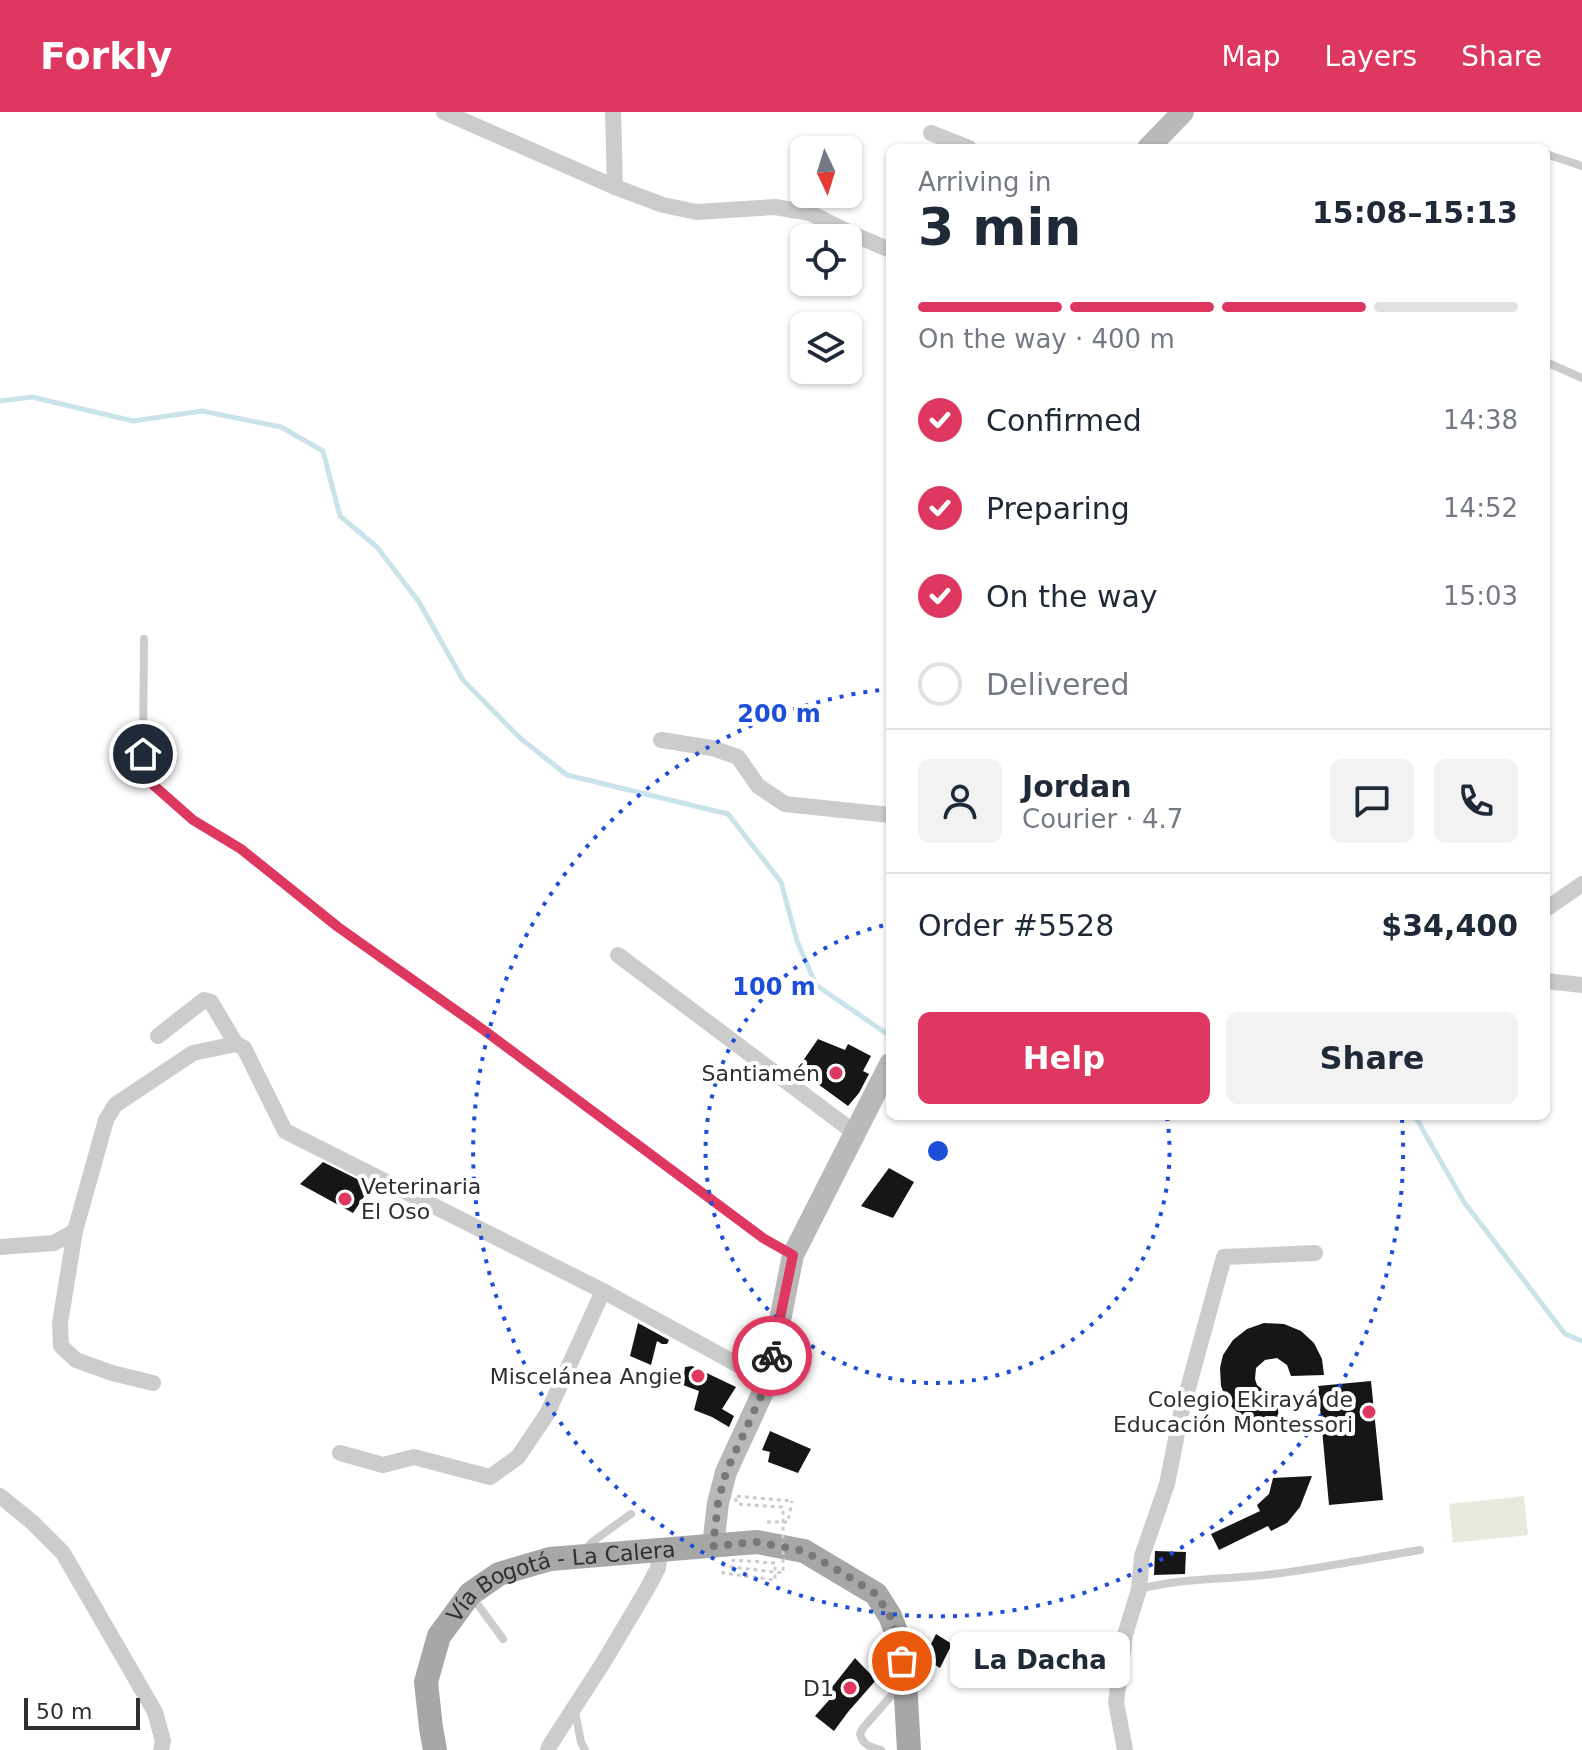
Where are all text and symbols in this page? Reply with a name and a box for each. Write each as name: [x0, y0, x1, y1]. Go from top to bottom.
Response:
text: Forkly: [40, 34, 172, 78]
text: Map: [1221, 40, 1281, 73]
text: Layers: [1325, 40, 1417, 73]
text: Share: [1461, 40, 1542, 73]
north arrow: [790, 136, 862, 208]
map controls: [790, 136, 862, 384]
text: Arriving in: [918, 167, 1052, 197]
text: 15:08–15:13: [1312, 195, 1518, 230]
text: 3 min: [918, 197, 1081, 257]
button: locate: [790, 224, 862, 296]
button: layers: [790, 312, 862, 384]
text: On the way · 400 m: [918, 324, 1175, 354]
icon: check: [918, 398, 962, 442]
text: Confirmed: [986, 403, 1142, 438]
text: 14:38: [1443, 405, 1518, 435]
icon: check: [918, 486, 962, 530]
text: Preparing: [986, 491, 1130, 526]
text: 14:52: [1443, 493, 1518, 523]
icon: check: [918, 574, 962, 618]
text: On the way: [986, 579, 1158, 614]
text: 15:03: [1443, 581, 1518, 611]
text: Delivered: [986, 667, 1130, 702]
text: 200 m: [737, 700, 821, 728]
pin: [109, 720, 177, 788]
icon: home: [121, 732, 165, 776]
button: person: [918, 759, 1002, 843]
button: chat: [1330, 759, 1414, 843]
button: phone: [1434, 759, 1518, 843]
text: Jordan: [1022, 769, 1132, 804]
text: Courier · 4.7: [1022, 804, 1183, 834]
text: Order #5528: [918, 908, 1114, 943]
text: $34,400: [1381, 908, 1518, 943]
text: 100 m: [732, 973, 816, 1001]
button: Help: [918, 1012, 1210, 1104]
button: Share: [1226, 1012, 1518, 1104]
place label: Santiamén: [701, 1061, 820, 1086]
marker: Santiamén: [827, 1064, 845, 1082]
centre of rings: [924, 1137, 952, 1165]
place label: Veterinaria El Oso: [361, 1174, 481, 1224]
marker: Veterinaria El Oso: [336, 1190, 354, 1208]
courier: [732, 1316, 812, 1396]
icon: bike: [750, 1334, 794, 1378]
place label: Miscelánea Angie: [490, 1364, 682, 1389]
marker: Miscelánea Angie: [689, 1367, 707, 1385]
place label: Colegio Ekirayá de Educación Montessori: [1113, 1387, 1353, 1437]
marker: Colegio Ekirayá de Educación Montessori: [1360, 1403, 1378, 1421]
street label: Vía Bogotá - La Calera: [442, 1537, 676, 1627]
pin: [868, 1627, 936, 1695]
callout: La Dacha: [950, 1633, 1130, 1689]
icon: bag: [880, 1639, 924, 1683]
text: La Dacha: [973, 1645, 1107, 1675]
place label: D1: [803, 1676, 834, 1701]
marker: D1: [841, 1679, 859, 1697]
scale bar: [24, 1694, 140, 1730]
text: 50 m: [36, 1699, 92, 1724]

